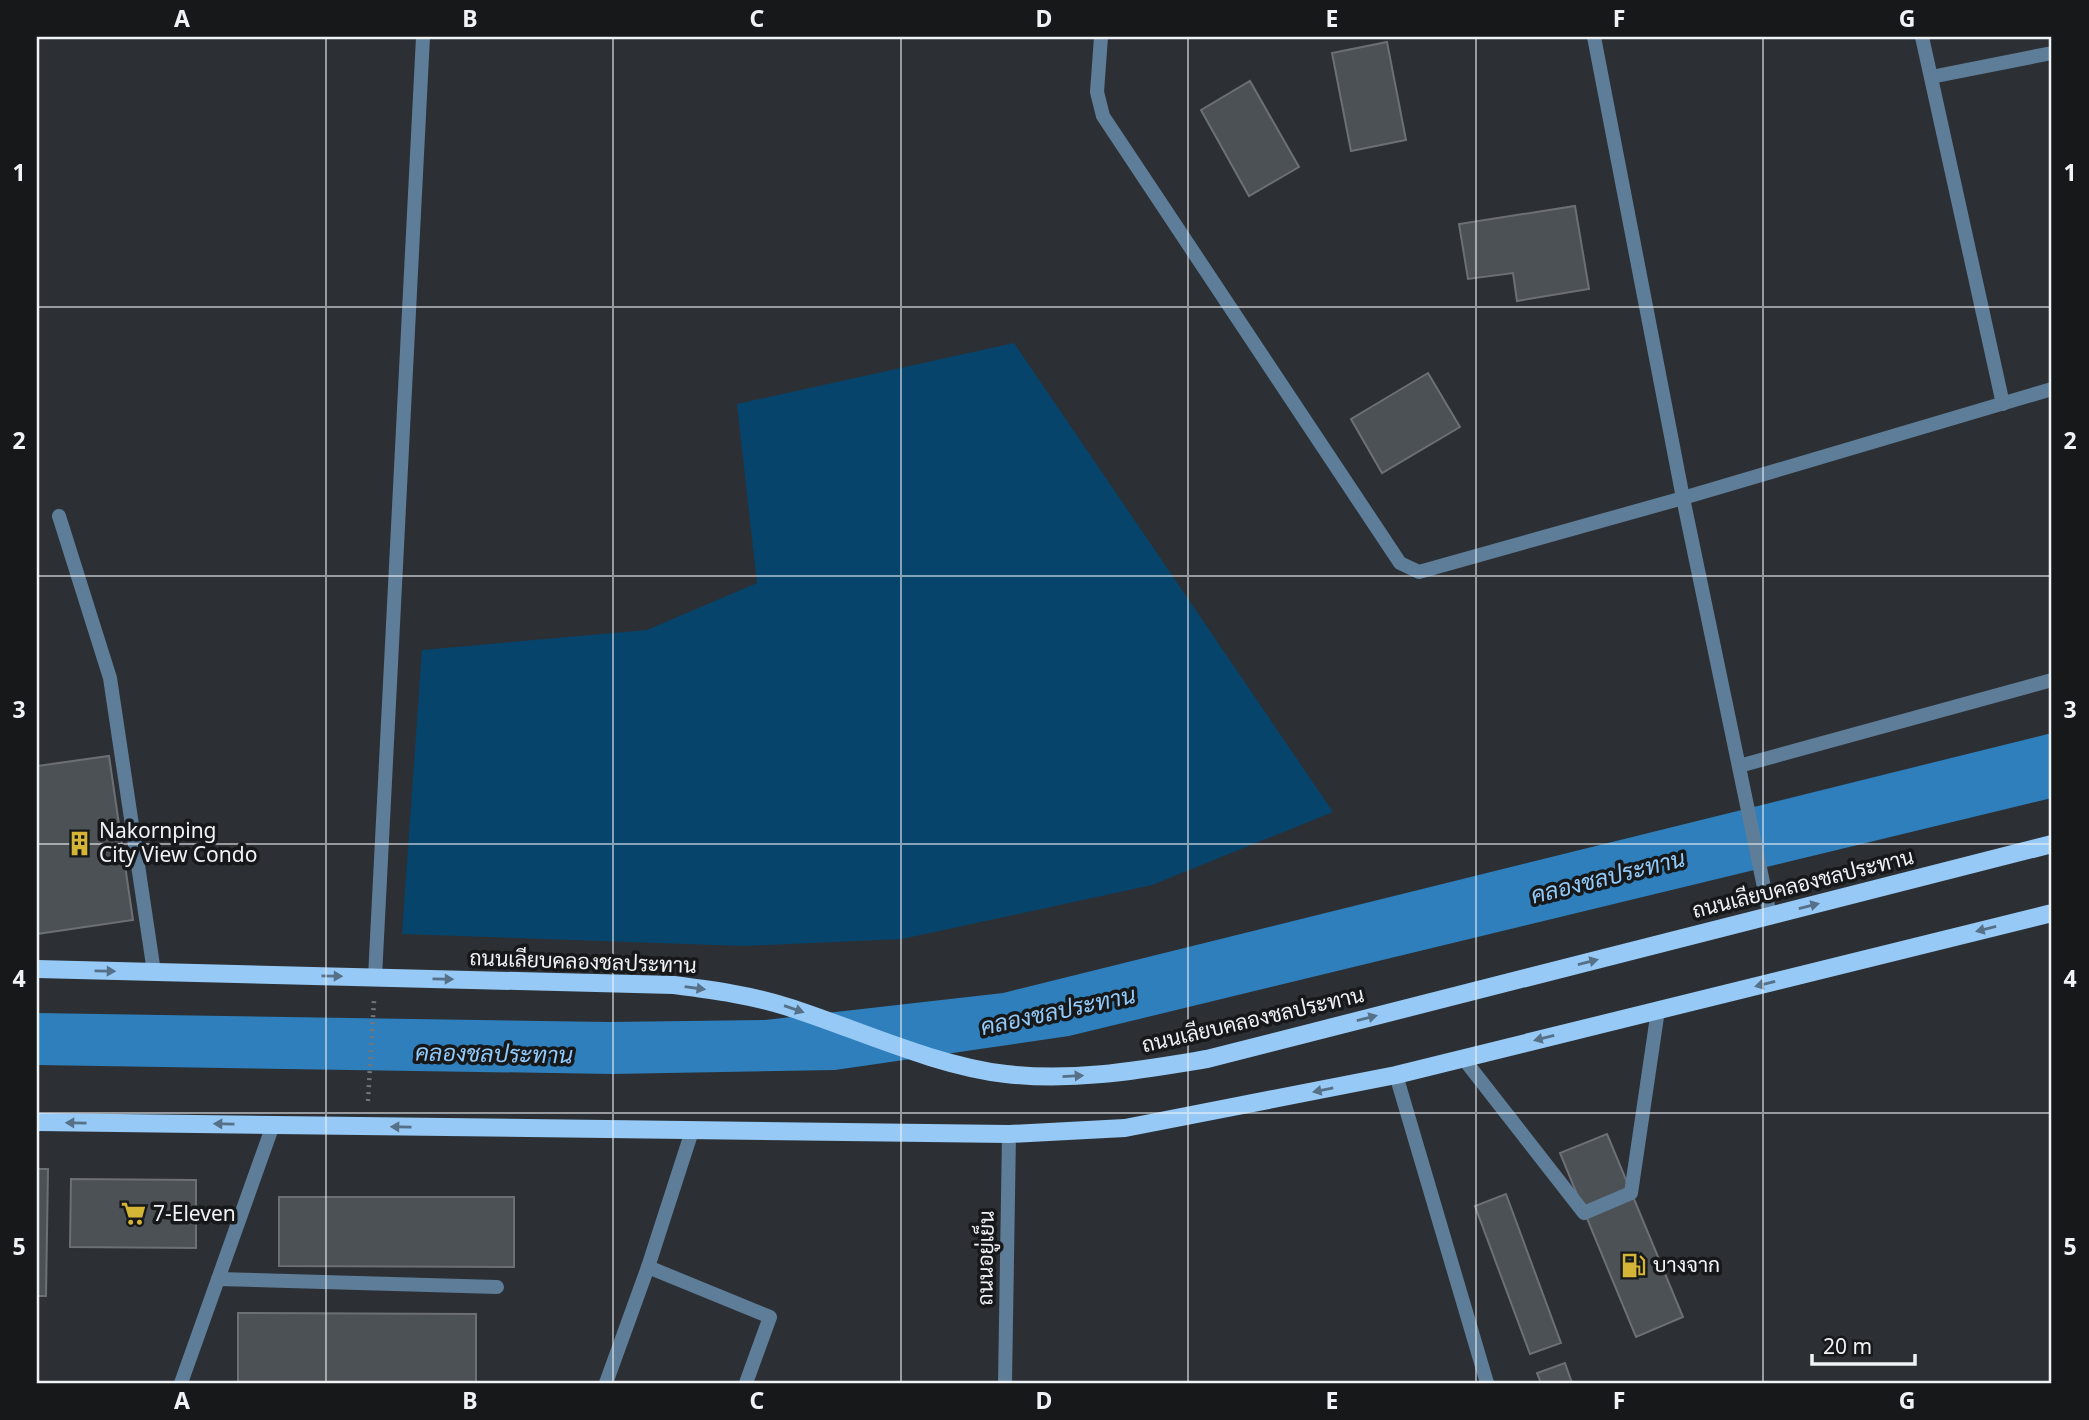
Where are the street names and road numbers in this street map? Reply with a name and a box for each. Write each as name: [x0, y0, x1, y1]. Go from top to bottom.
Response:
street label: ถนนเลียบคลองชลประทาน: [1689, 842, 1916, 924]
street label: ถนนเลียบคลองชลประทาน: [469, 943, 697, 979]
street label: ถนนเลียบคลองชลประทาน: [1139, 980, 1367, 1058]
street label: ถนนอยู่เย็น: [970, 1210, 1002, 1306]

